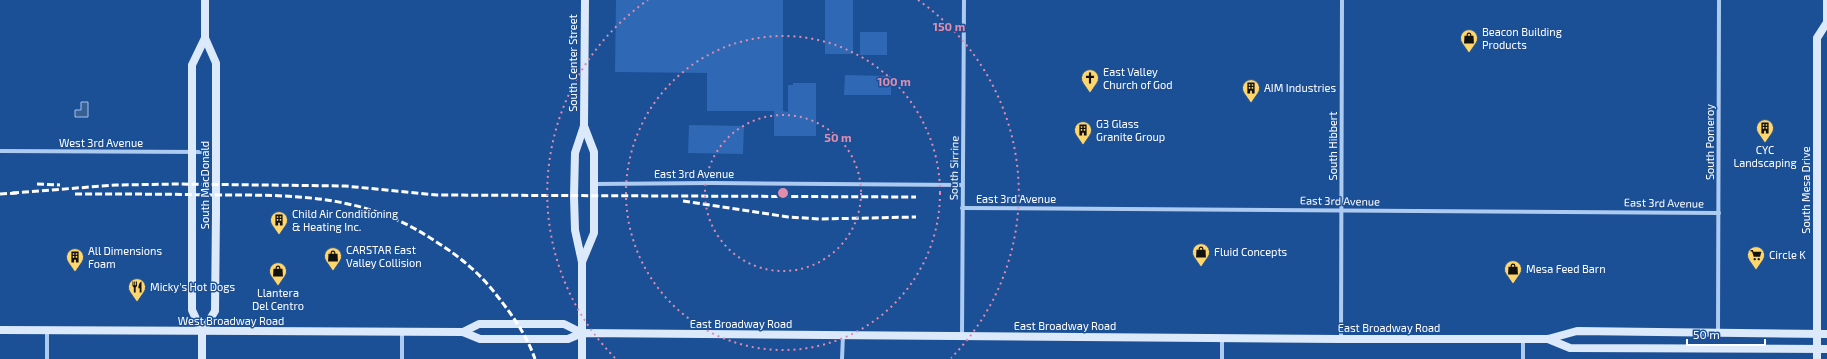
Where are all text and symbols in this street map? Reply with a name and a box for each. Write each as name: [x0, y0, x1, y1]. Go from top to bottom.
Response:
street label: South Center Street: [566, 14, 579, 112]
text: 150 m: [933, 19, 965, 33]
place label: Beacon Building Products: [1482, 25, 1562, 51]
shop icon: Beacon Building Products: [1459, 28, 1479, 53]
place label: East Valley Church of God: [1103, 65, 1173, 91]
church icon: East Valley Church of God: [1080, 68, 1100, 93]
text: 100 m: [877, 74, 911, 88]
building icon: AIM Industries: [1241, 78, 1261, 103]
place label: AIM Industries: [1264, 81, 1336, 94]
street label: South Pomeroy: [1703, 104, 1716, 180]
street label: South Hibbert: [1326, 112, 1339, 180]
place label: G3 Glass Granite Group: [1096, 117, 1165, 143]
building icon: CYC Landscaping: [1755, 118, 1775, 143]
building icon: G3 Glass Granite Group: [1073, 120, 1093, 145]
text: 50 m: [824, 130, 852, 144]
street label: West 3rd Avenue: [59, 136, 143, 149]
street label: South Sirrine: [946, 136, 961, 200]
street label: South MacDonald: [198, 141, 211, 229]
place label: CYC Landscaping: [1733, 143, 1797, 169]
street label: South Mesa Drive: [1799, 146, 1812, 234]
street label: East 3rd Avenue: [654, 167, 734, 180]
centre of rings: [776, 186, 790, 200]
street label: East 3rd Avenue: [976, 192, 1056, 205]
street label: East 3rd Avenue: [1300, 193, 1380, 208]
street label: East 3rd Avenue: [1624, 195, 1704, 210]
place label: Child Air Conditioning & Heating Inc.: [292, 207, 398, 233]
building icon: Child Air Conditioning & Heating Inc.: [269, 210, 289, 235]
shop icon: Fluid Concepts: [1191, 242, 1211, 267]
place label: CARSTAR East Valley Collision: [346, 243, 422, 269]
place label: All Dimensions Foam: [88, 244, 162, 270]
place label: Fluid Concepts: [1214, 245, 1288, 258]
supermarket icon: Circle K: [1746, 245, 1766, 270]
shop icon: CARSTAR East Valley Collision: [323, 246, 343, 271]
building icon: All Dimensions Foam: [65, 247, 85, 272]
place label: Circle K: [1769, 248, 1806, 261]
shop icon: Mesa Feed Barn: [1503, 259, 1523, 284]
shop icon: Llantera Del Centro: [268, 261, 288, 286]
place label: Mesa Feed Barn: [1526, 262, 1606, 275]
restaurant icon: Micky's Hot Dogs: [127, 277, 147, 302]
place label: Micky's Hot Dogs: [150, 280, 235, 293]
place label: Llantera Del Centro: [252, 286, 304, 312]
street label: West Broadway Road: [178, 314, 284, 327]
street label: East Broadway Road: [690, 317, 792, 330]
street label: East Broadway Road: [1014, 319, 1116, 332]
street label: East Broadway Road: [1338, 321, 1440, 334]
scale bar: [1687, 321, 1765, 347]
text: 50 m: [1693, 327, 1720, 341]

